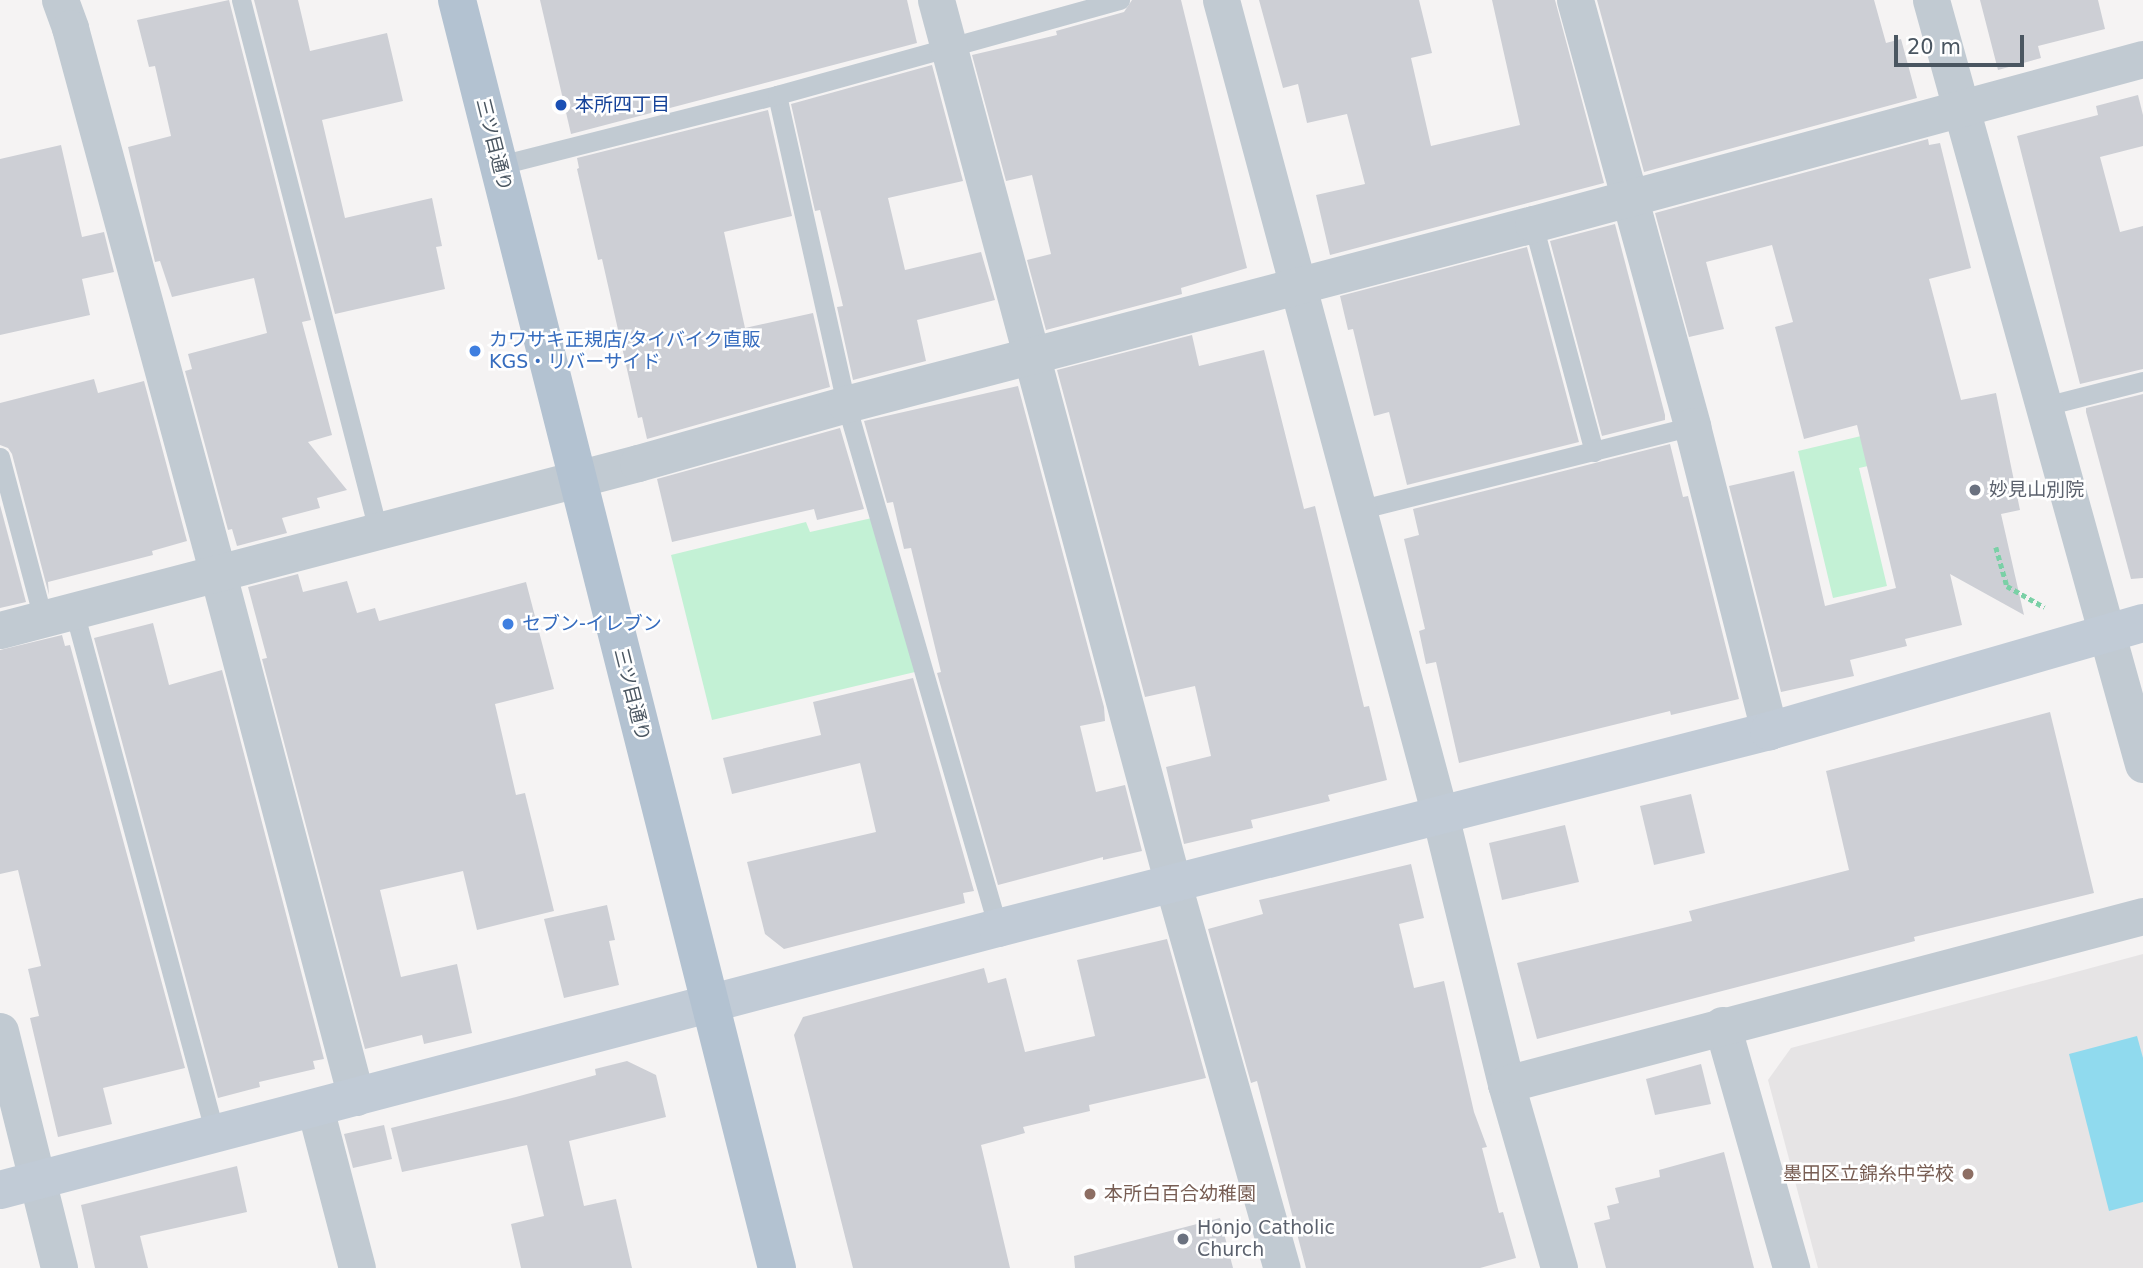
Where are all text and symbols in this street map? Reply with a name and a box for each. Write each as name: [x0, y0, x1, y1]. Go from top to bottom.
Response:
scale bar: [1898, 21, 2028, 65]
text: 20 m: [1907, 35, 1961, 59]
place label: 本所四丁目: [575, 94, 670, 116]
street label: 三ツ目通り: [471, 96, 517, 194]
marker: 本所四丁目: [553, 97, 569, 113]
place label: カワサキ正規店/タイバイク直販 KGS・リバーサイド: [489, 329, 761, 373]
marker: カワサキ正規店/タイバイク直販 KGS・リバーサイド: [467, 343, 483, 359]
place label: 妙見山別院: [1989, 479, 2084, 501]
marker: 妙見山別院: [1967, 482, 1983, 498]
place label: セブン-イレブン: [522, 613, 662, 635]
marker: セブン-イレブン: [500, 616, 516, 632]
street label: 三ツ目通り: [609, 646, 655, 744]
place label: 墨田区立錦糸中学校: [1783, 1163, 1954, 1185]
marker: 墨田区立錦糸中学校: [1960, 1166, 1976, 1182]
place label: 本所白百合幼稚園: [1104, 1183, 1256, 1205]
marker: 本所白百合幼稚園: [1082, 1186, 1098, 1202]
place label: Honjo Catholic Church: [1197, 1217, 1335, 1261]
marker: Honjo Catholic Church: [1175, 1231, 1191, 1247]

